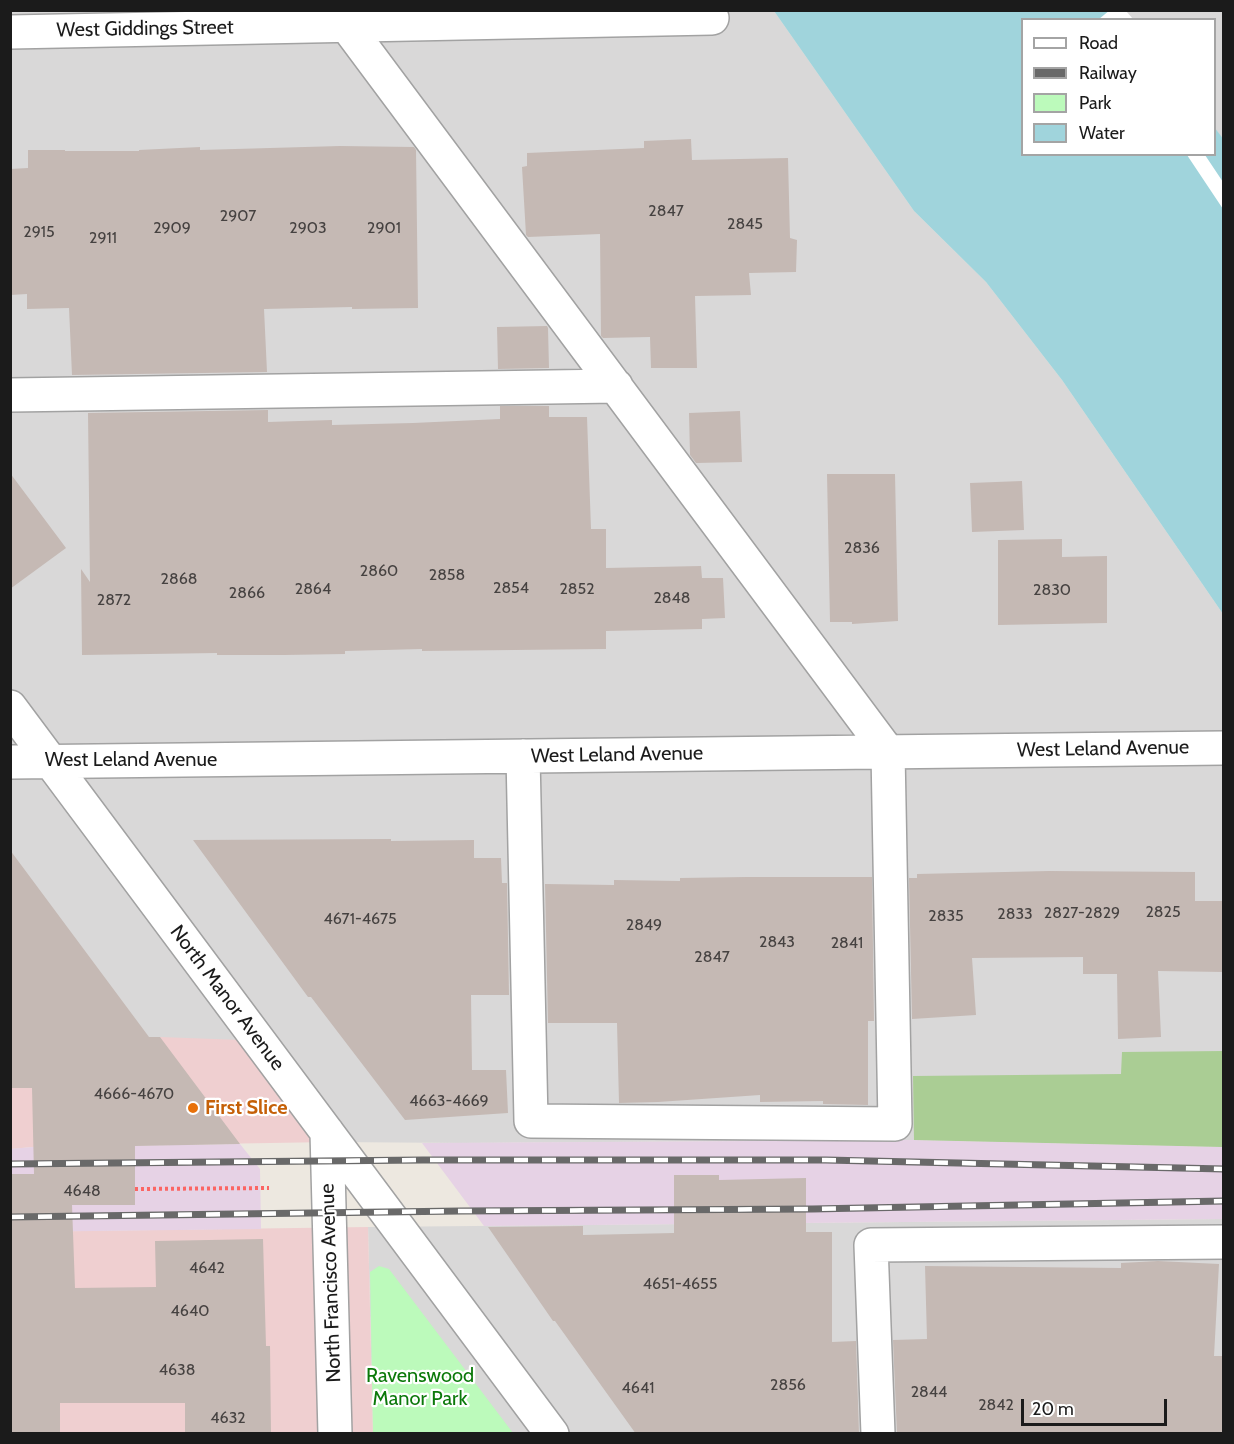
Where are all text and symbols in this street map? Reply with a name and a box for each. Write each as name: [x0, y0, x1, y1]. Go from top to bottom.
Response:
street label: West Giddings Street: [56, 15, 234, 43]
legend: [1021, 18, 1216, 156]
text: Road: [1079, 32, 1118, 54]
text: Railway: [1079, 62, 1137, 84]
text: Park: [1079, 92, 1111, 114]
text: Water: [1079, 122, 1125, 144]
house number: 2847: [648, 201, 684, 221]
house number: 2907: [220, 206, 256, 226]
house number: 2845: [727, 214, 763, 234]
house number: 2909: [153, 218, 191, 238]
house number: 2903: [289, 218, 327, 238]
house number: 2901: [367, 218, 401, 238]
house number: 2915: [23, 222, 55, 242]
house number: 2911: [89, 228, 117, 248]
house number: 2836: [844, 538, 880, 558]
house number: 2860: [360, 561, 398, 581]
house number: 2858: [429, 565, 465, 585]
house number: 2868: [161, 569, 197, 589]
house number: 2854: [493, 578, 529, 598]
house number: 2864: [295, 579, 331, 599]
house number: 2852: [559, 579, 595, 599]
house number: 2830: [1033, 580, 1071, 600]
house number: 2866: [229, 583, 265, 603]
house number: 2848: [653, 588, 691, 608]
house number: 2872: [97, 590, 131, 610]
street label: West Leland Avenue: [1017, 735, 1189, 763]
street label: West Leland Avenue: [531, 741, 703, 769]
street label: West Leland Avenue: [45, 748, 217, 772]
house number: 2825: [1145, 902, 1181, 922]
house number: 2827-2829: [1044, 903, 1120, 923]
house number: 2833: [997, 904, 1033, 924]
house number: 2835: [928, 906, 964, 926]
house number: 4671-4675: [323, 909, 397, 929]
house number: 2849: [626, 915, 662, 935]
street label: North Manor Avenue: [165, 921, 289, 1075]
house number: 2843: [759, 932, 795, 952]
house number: 2841: [831, 933, 863, 953]
house number: 2847: [694, 947, 730, 967]
house number: 4666-4670: [94, 1084, 174, 1104]
house number: 4663-4669: [409, 1091, 489, 1111]
place label: First Slice: [205, 1096, 287, 1120]
marker: First Slice: [186, 1101, 200, 1115]
house number: 4648: [63, 1181, 101, 1201]
street label: North Francisco Avenue: [316, 1183, 346, 1383]
house number: 4642: [189, 1258, 225, 1278]
house number: 4651-4655: [643, 1274, 717, 1294]
house number: 4640: [171, 1301, 209, 1321]
house number: 4638: [159, 1360, 195, 1380]
park label: Ravenswood Manor Park: [366, 1364, 474, 1411]
house number: 2856: [770, 1375, 806, 1395]
house number: 4641: [622, 1378, 654, 1398]
house number: 2844: [911, 1382, 947, 1402]
scale bar: [1024, 1387, 1170, 1425]
house number: 2842: [978, 1395, 1014, 1415]
text: 20 m: [1032, 1398, 1074, 1420]
house number: 4632: [210, 1408, 246, 1428]

